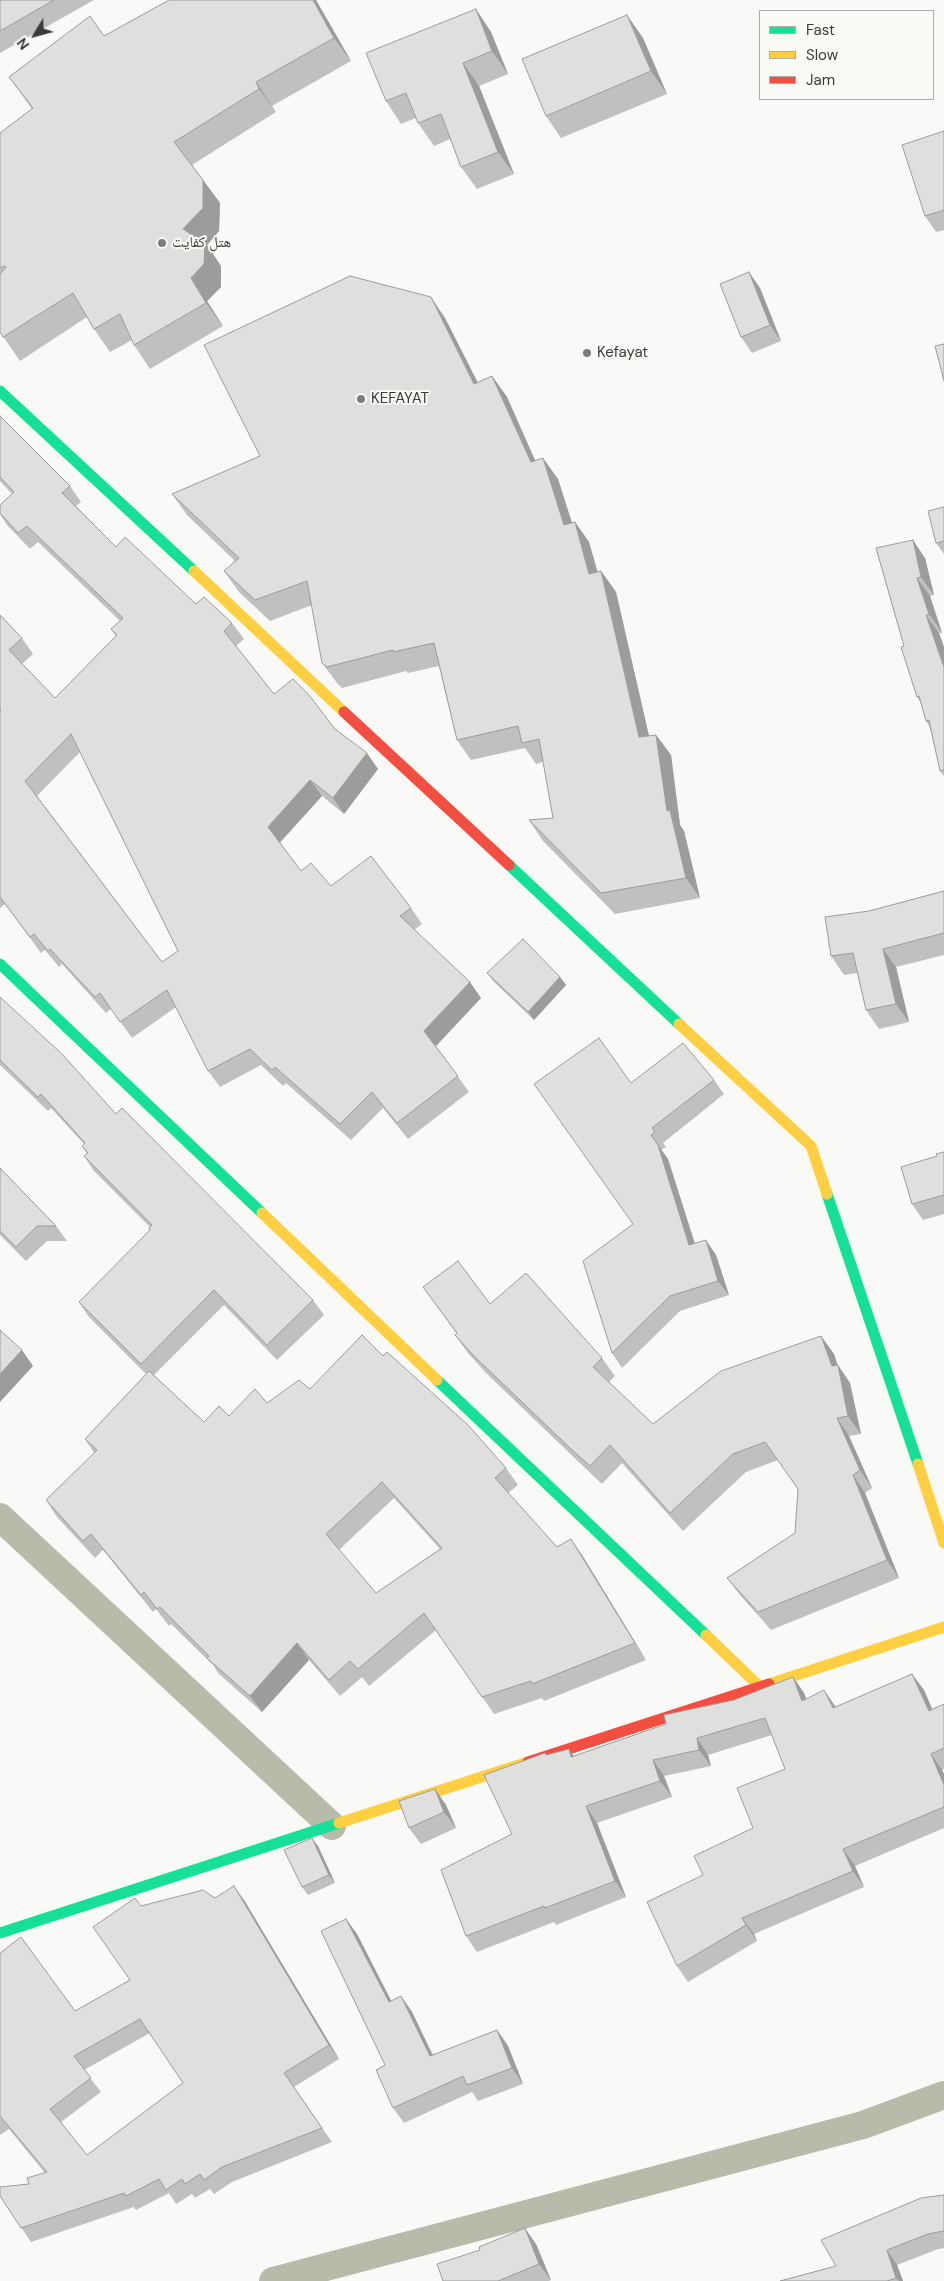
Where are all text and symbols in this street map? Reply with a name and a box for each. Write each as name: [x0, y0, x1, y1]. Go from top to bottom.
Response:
north arrow: [10, 10, 60, 60]
legend: [759, 10, 934, 100]
text: Fast: [806, 20, 835, 40]
text: N: [13, 35, 33, 54]
text: Slow: [806, 45, 838, 65]
text: Jam: [806, 70, 835, 90]
place label: هتل کفایت: [172, 234, 231, 252]
marker: هتل کفایت: [156, 237, 168, 249]
place label: Kefayat: [597, 344, 648, 362]
marker: Kefayat: [581, 347, 593, 359]
place label: KEFAYAT: [371, 390, 429, 408]
marker: KEFAYAT: [355, 393, 367, 405]

